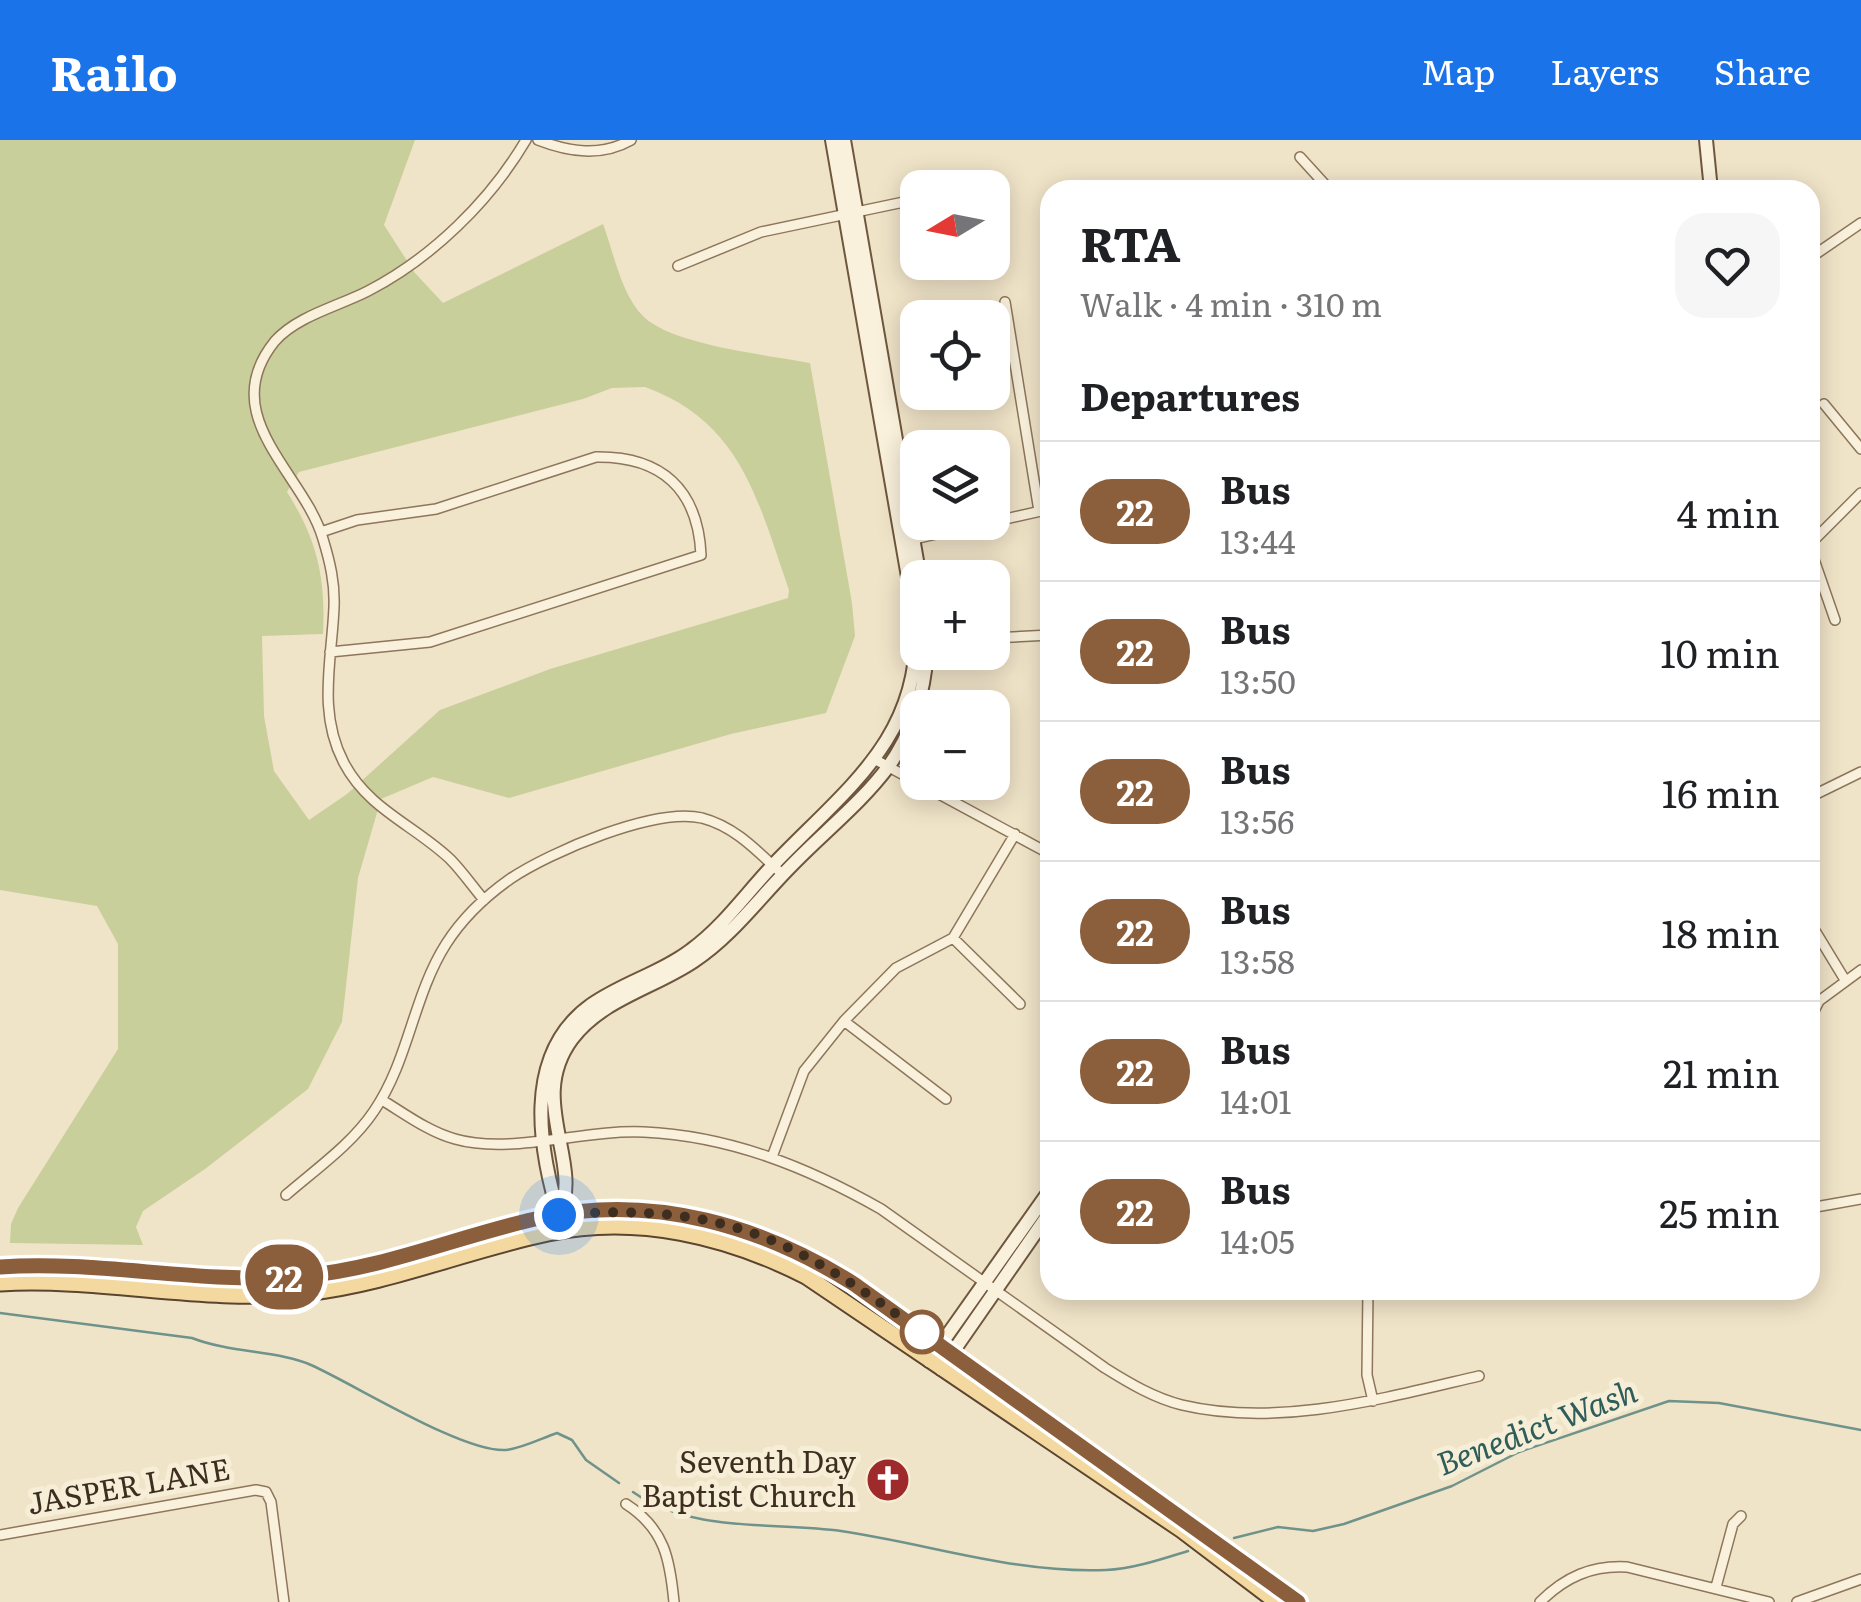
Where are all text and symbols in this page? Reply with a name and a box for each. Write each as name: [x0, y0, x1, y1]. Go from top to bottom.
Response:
text: Railo: [50, 35, 178, 106]
text: Map: [1421, 44, 1495, 96]
text: Layers: [1550, 44, 1659, 96]
text: Share: [1714, 44, 1811, 96]
north arrow: [900, 170, 1010, 280]
map controls: [900, 170, 1010, 800]
text: RTA: [1080, 206, 1180, 277]
button: heart: [1675, 213, 1780, 318]
text: Walk · 4 min · 310 m: [1080, 279, 1382, 327]
button: locate: [900, 300, 1010, 410]
text: Departures: [1080, 366, 1300, 423]
button: layers: [900, 430, 1010, 540]
text: Bus: [1220, 459, 1291, 516]
text: 4 min: [1677, 483, 1780, 540]
text: 22: [1116, 485, 1154, 537]
text: 13:44: [1220, 516, 1296, 564]
button: +: [900, 560, 1010, 670]
text: Bus: [1220, 599, 1291, 656]
text: 10 min: [1660, 623, 1780, 680]
text: 22: [1116, 625, 1154, 677]
text: 13:50: [1220, 656, 1296, 704]
button: −: [900, 690, 1010, 800]
text: Bus: [1220, 739, 1291, 796]
text: 16 min: [1662, 763, 1780, 820]
text: 22: [1116, 765, 1154, 817]
text: 13:56: [1220, 796, 1294, 844]
text: Bus: [1220, 879, 1291, 936]
text: 18 min: [1661, 903, 1780, 960]
text: 22: [1116, 905, 1154, 957]
text: 13:58: [1220, 936, 1295, 984]
text: Bus: [1220, 1019, 1291, 1076]
text: 21 min: [1663, 1043, 1780, 1100]
text: 22: [1116, 1045, 1154, 1097]
text: 14:01: [1220, 1076, 1292, 1124]
text: Bus: [1220, 1159, 1291, 1216]
text: 25 min: [1659, 1183, 1780, 1240]
text: 22: [1116, 1185, 1154, 1237]
your location: [534, 1190, 584, 1240]
text: 14:05: [1220, 1216, 1295, 1264]
line badge: 22: [239, 1244, 329, 1310]
text: 22: [265, 1251, 303, 1303]
unlabelled marker: [901, 1311, 943, 1353]
water label: Benedict Wash: [1429, 1365, 1643, 1485]
place label: Seventh Day Baptist Church: [641, 1438, 857, 1516]
street label: JASPER LANE: [24, 1445, 233, 1523]
church icon: Seventh Day Baptist Church: [865, 1457, 911, 1503]

